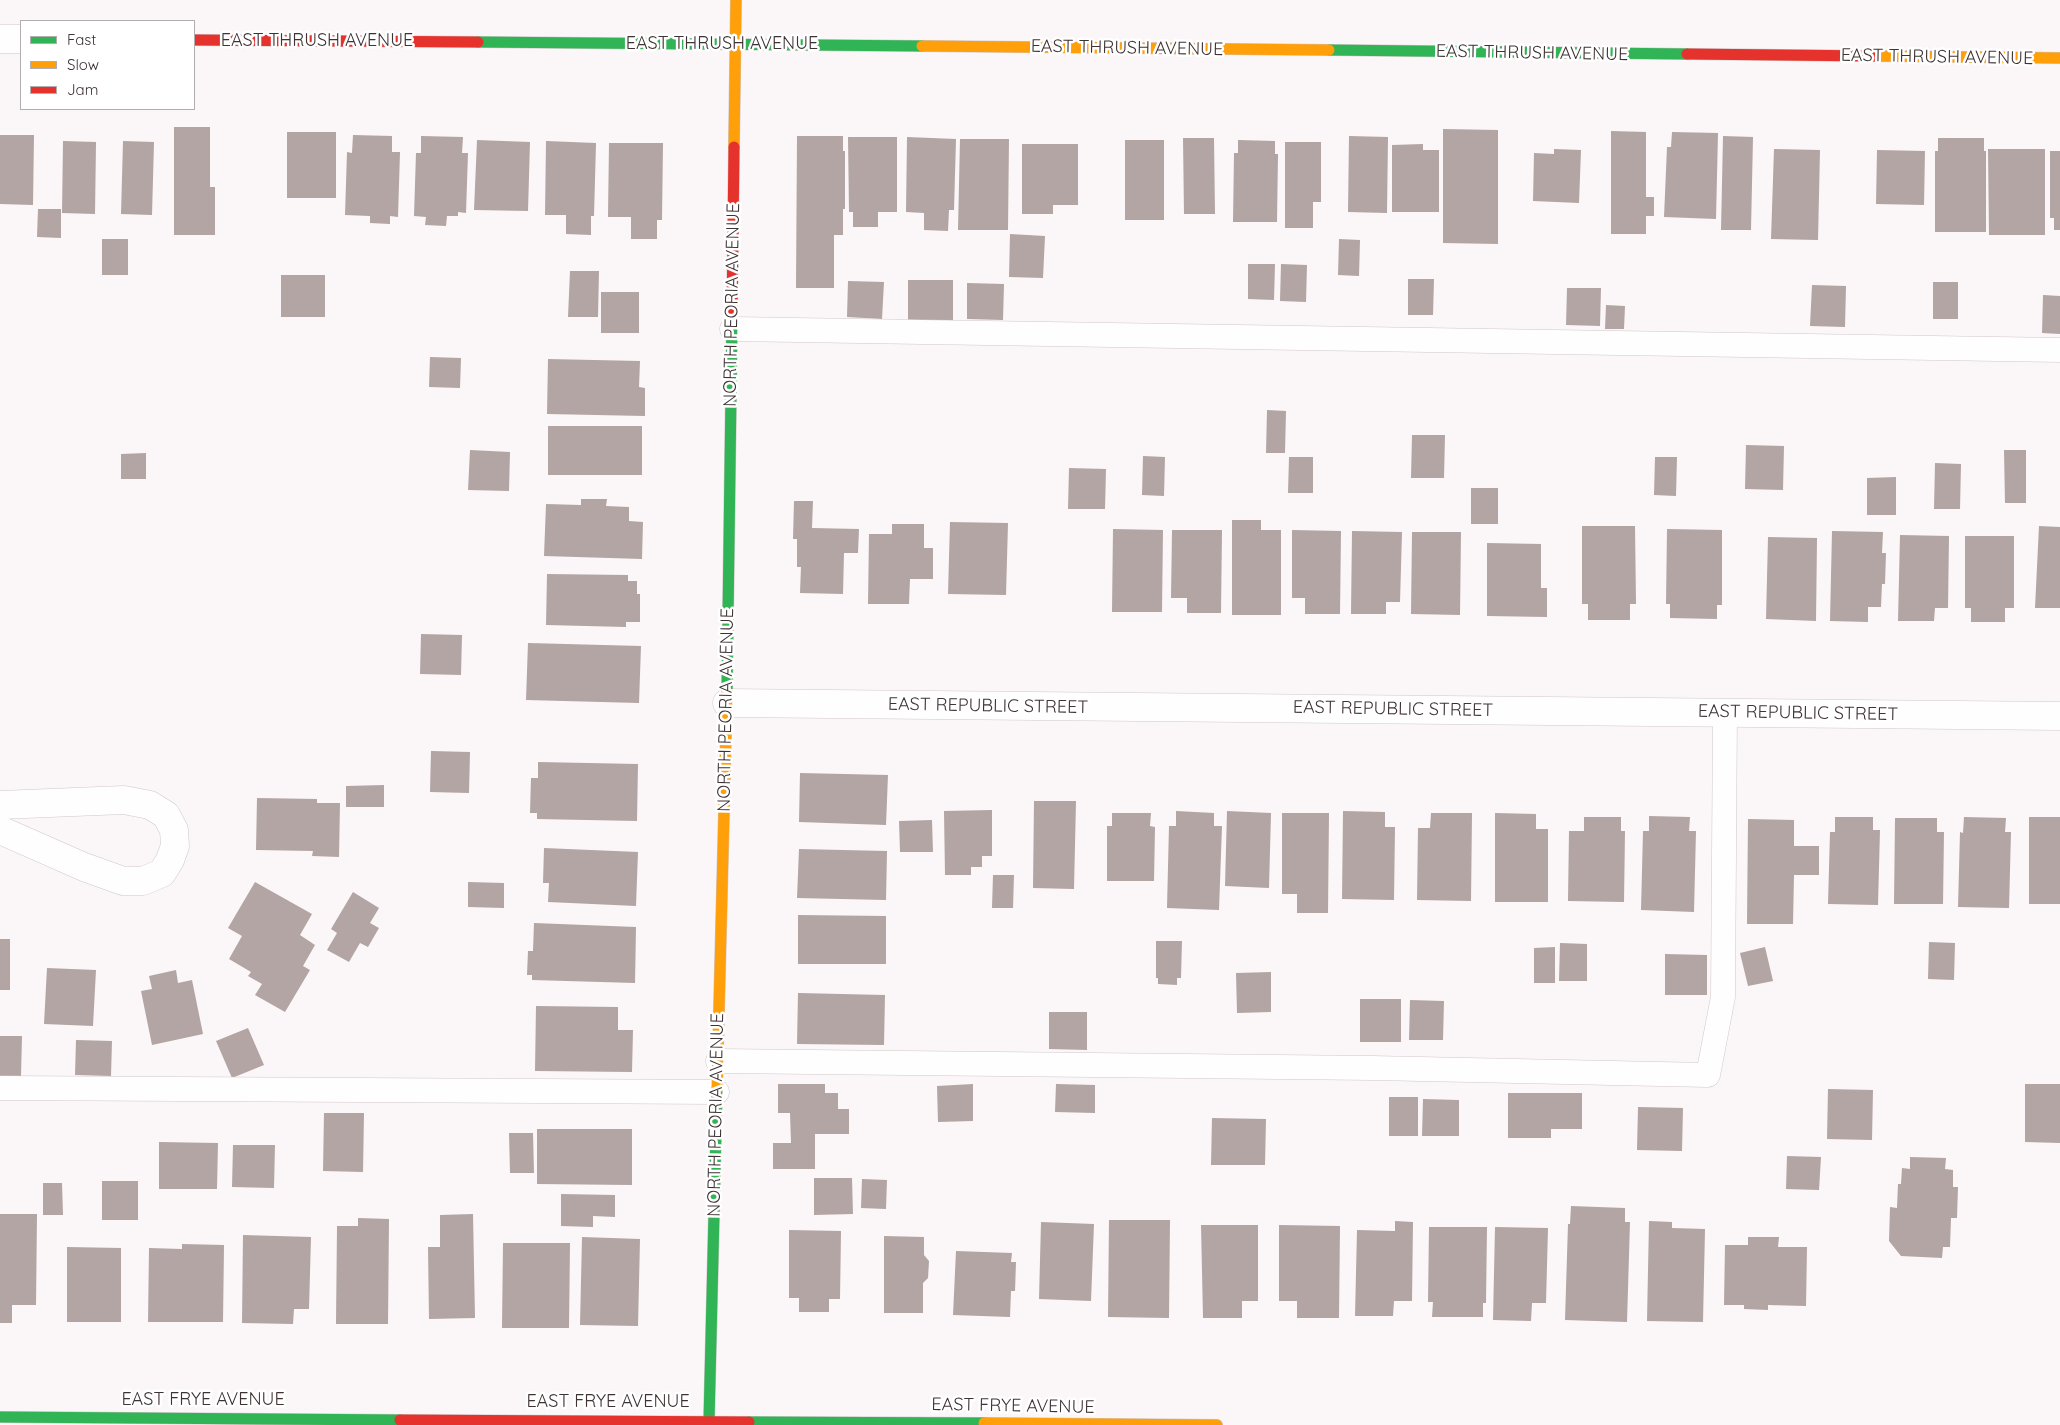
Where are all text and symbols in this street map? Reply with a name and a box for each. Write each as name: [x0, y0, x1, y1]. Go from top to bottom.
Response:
legend: [20, 20, 195, 110]
text: Fast: [67, 30, 96, 49]
street label: EAST THRUSH AVENUE: [221, 30, 413, 52]
street label: EAST THRUSH AVENUE: [626, 33, 818, 55]
street label: EAST THRUSH AVENUE: [1031, 36, 1223, 60]
street label: EAST THRUSH AVENUE: [1436, 41, 1628, 65]
street label: EAST THRUSH AVENUE: [1841, 45, 2033, 69]
text: Slow: [67, 55, 99, 74]
text: Jam: [67, 80, 98, 99]
street label: NORTH PEORIA AVENUE: [719, 203, 745, 407]
street label: NORTH PEORIA AVENUE: [713, 608, 739, 812]
street label: EAST REPUBLIC STREET: [888, 693, 1088, 719]
street label: EAST REPUBLIC STREET: [1293, 696, 1493, 722]
street label: EAST REPUBLIC STREET: [1698, 700, 1898, 726]
street label: NORTH PEORIA AVENUE: [703, 1013, 729, 1217]
street label: EAST FRYE AVENUE: [121, 1389, 285, 1411]
street label: EAST FRYE AVENUE: [526, 1391, 690, 1413]
street label: EAST FRYE AVENUE: [931, 1394, 1095, 1418]

